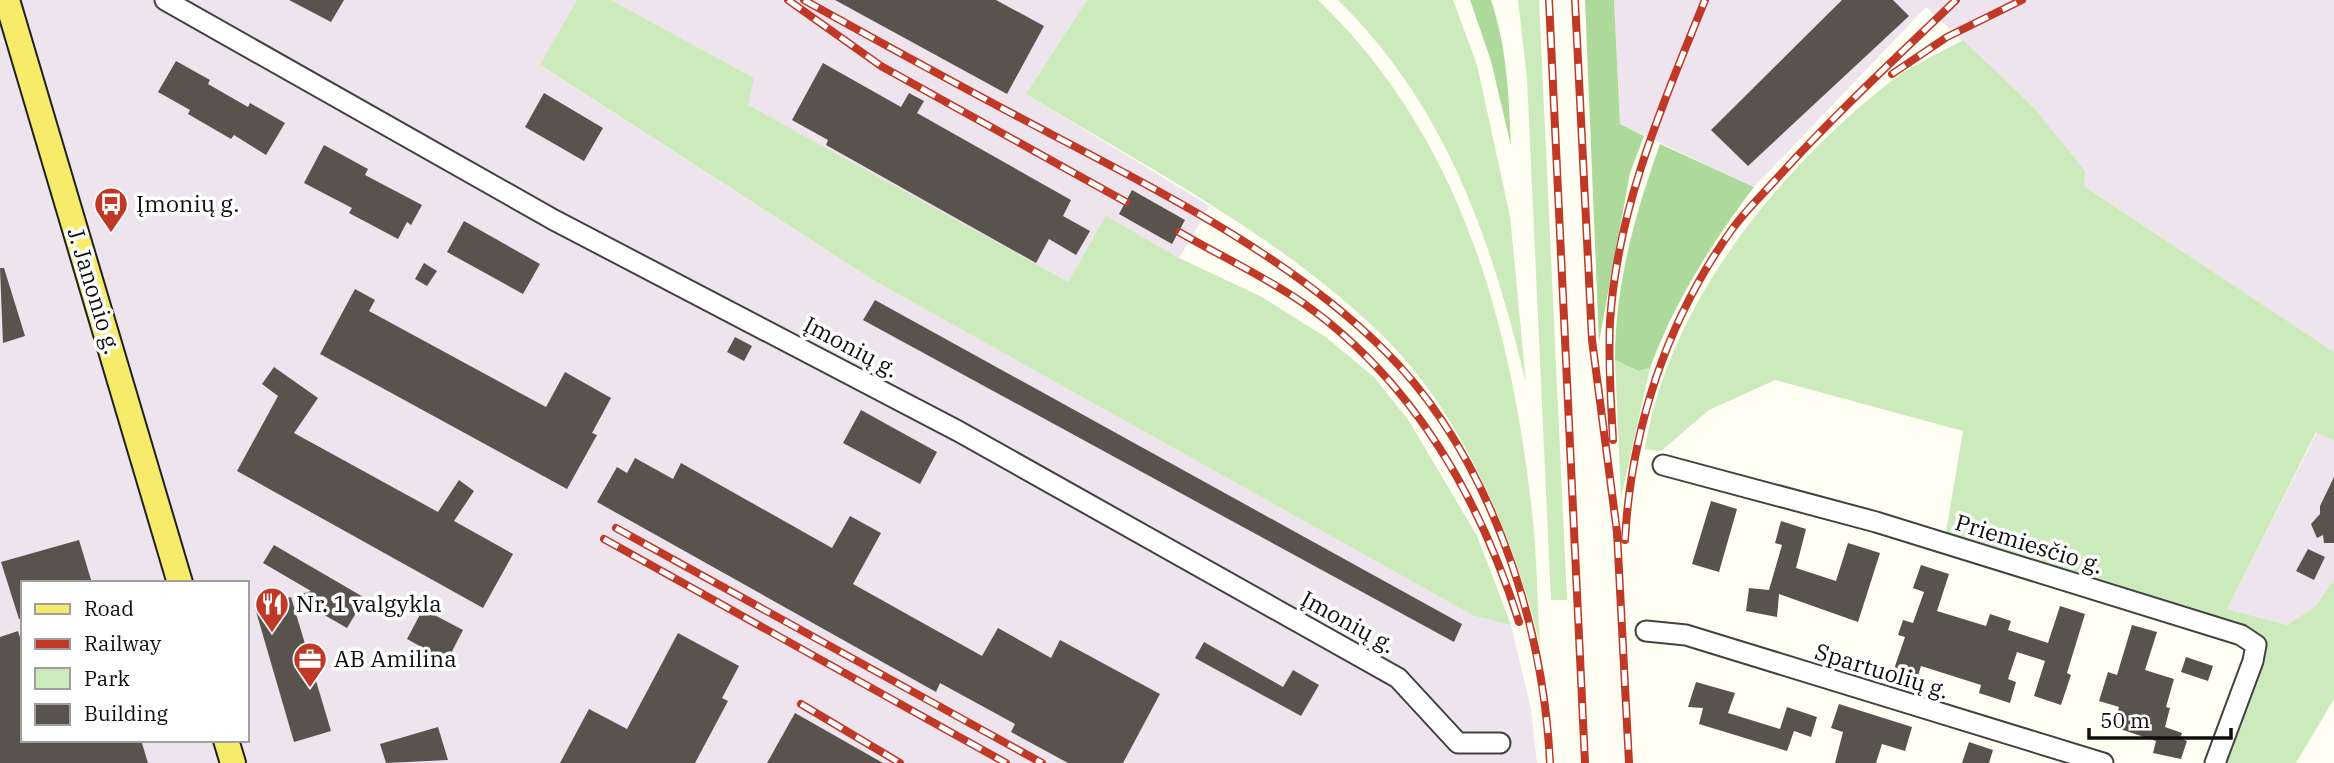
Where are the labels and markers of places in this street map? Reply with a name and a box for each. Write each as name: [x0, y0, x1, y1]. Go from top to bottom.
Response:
bus stop icon: Įmonių g.: [92, 185, 130, 234]
place label: Įmonių g.: [136, 188, 239, 218]
restaurant icon: Nr. 1 valgykla: [253, 585, 291, 634]
place label: Nr. 1 valgykla: [296, 588, 442, 618]
office icon: AB Amilina: [291, 640, 329, 689]
place label: AB Amilina: [334, 643, 457, 673]

